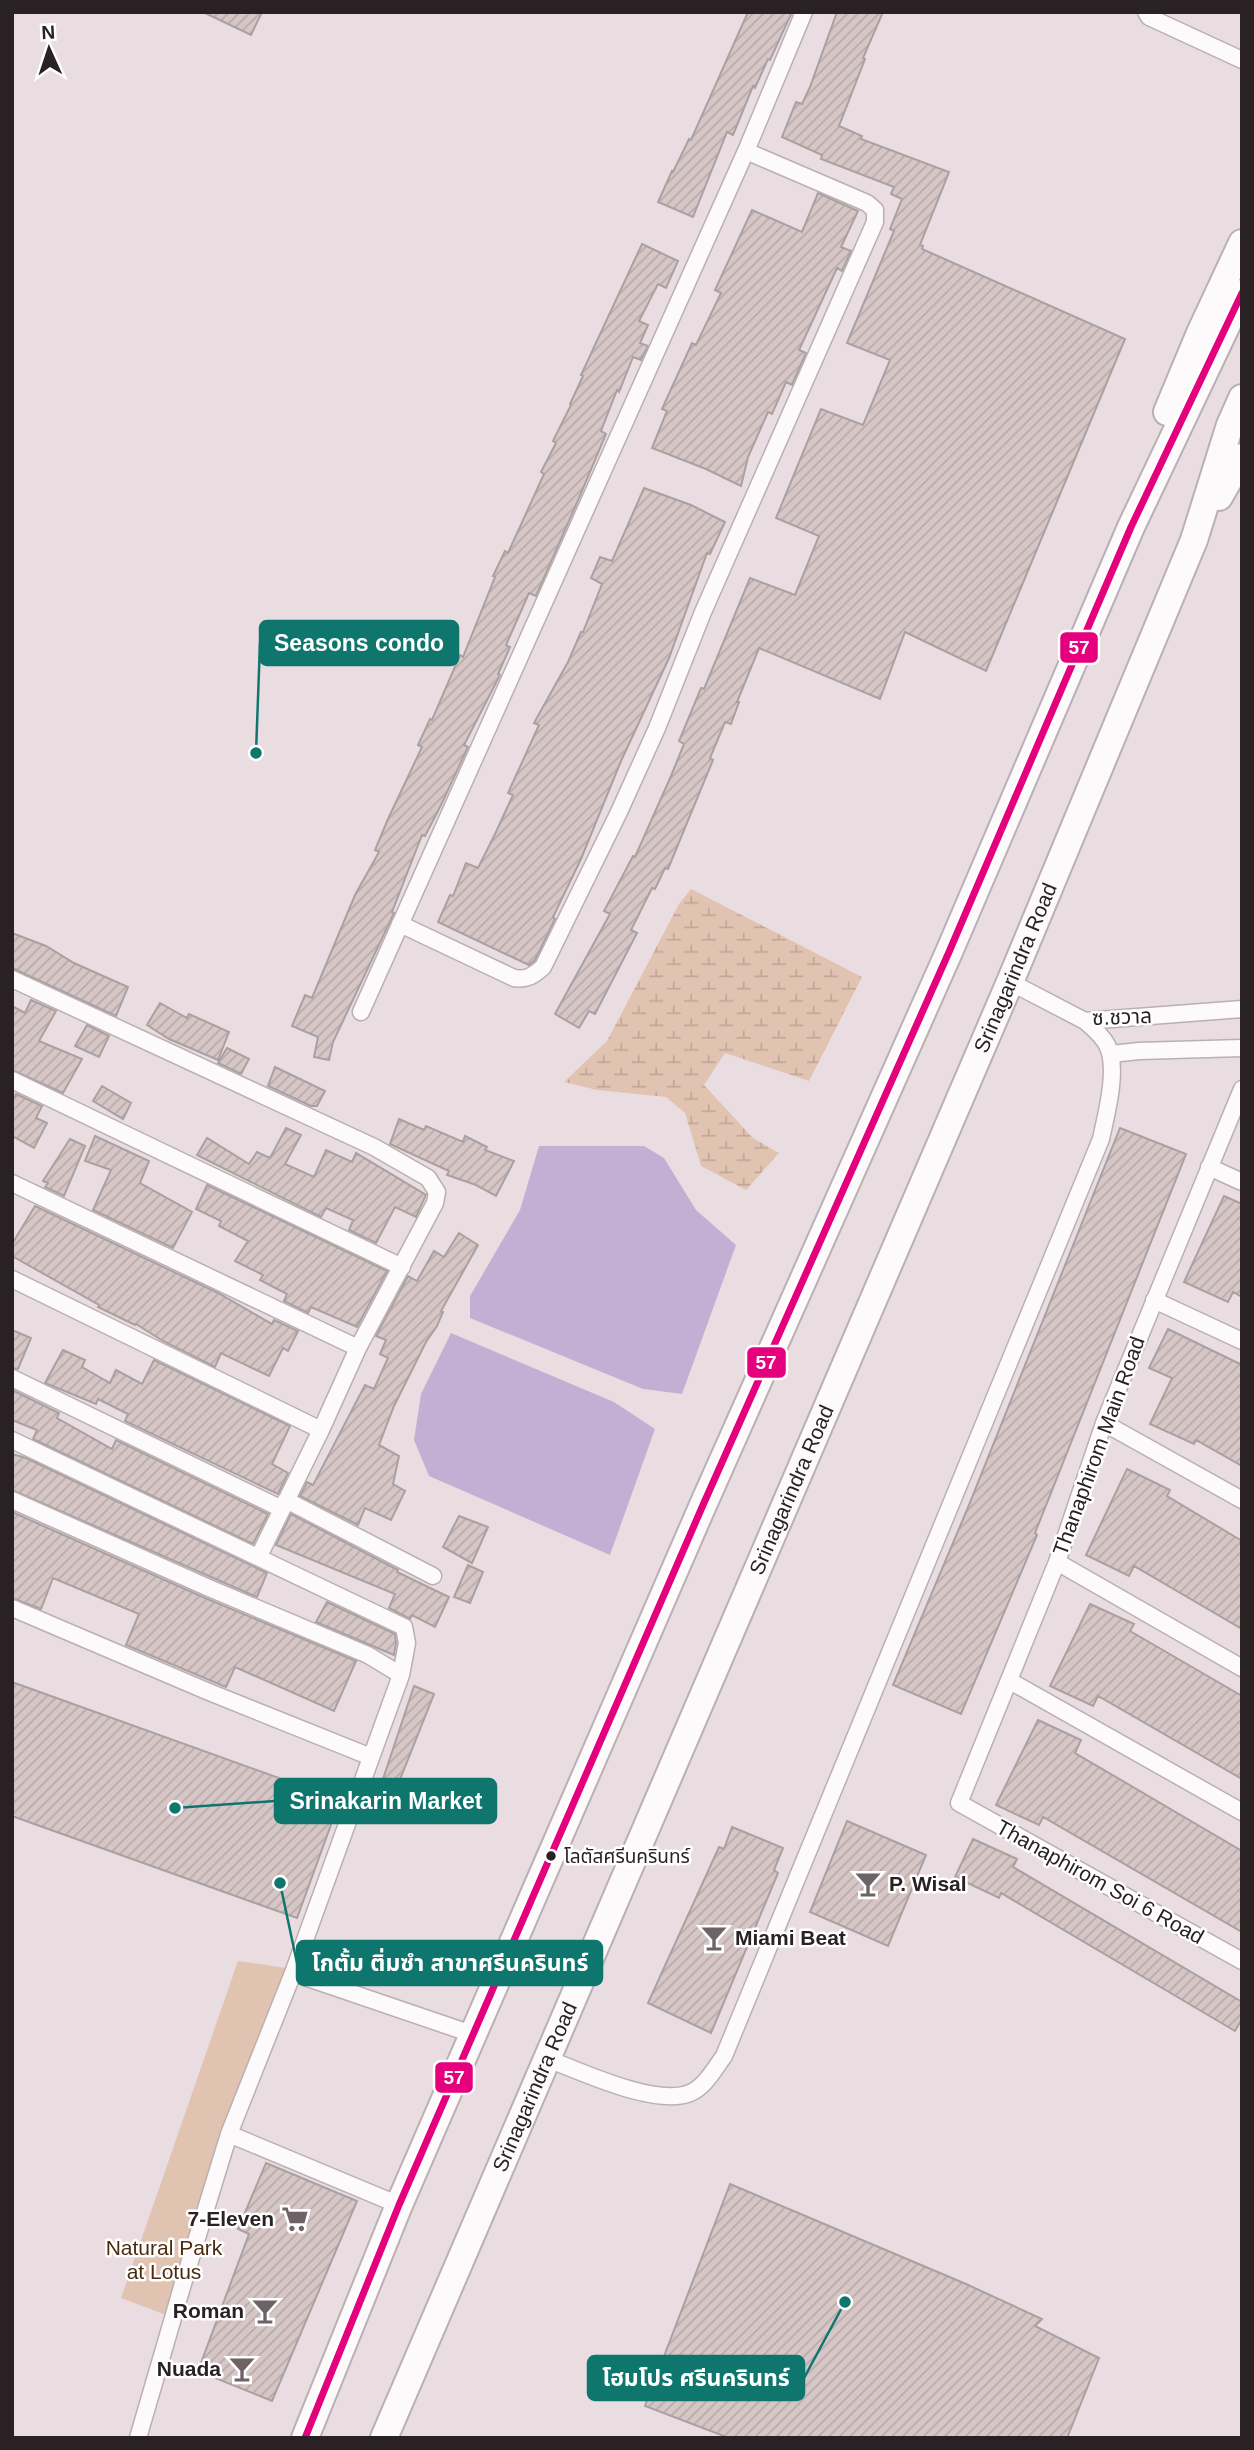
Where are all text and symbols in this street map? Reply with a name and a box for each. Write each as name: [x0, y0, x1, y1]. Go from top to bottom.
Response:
north arrow: [14, 14, 84, 84]
text: N: [41, 22, 56, 43]
callout: Seasons condo: [260, 621, 458, 665]
text: Seasons condo: [274, 630, 444, 656]
line badge: 57: [1059, 631, 1099, 664]
text: 57: [1068, 637, 1090, 658]
street label: Srinagarindra Road: [969, 879, 1061, 1056]
street label: ซ.ชวาล: [1092, 1004, 1152, 1029]
street label: Thanaphirom Main Road: [1048, 1333, 1149, 1558]
line badge: 57: [746, 1346, 787, 1379]
text: 57: [755, 1352, 777, 1373]
street label: Srinagarindra Road: [745, 1401, 838, 1578]
callout: Srinakarin Market: [275, 1779, 496, 1823]
text: Srinakarin Market: [289, 1788, 483, 1814]
street label: Thanaphirom Soi 6 Road: [993, 1815, 1208, 1948]
place label: โลตัสศรีนครินทร์: [564, 1846, 691, 1867]
marker: โลตัสศรีนครินทร์: [544, 1849, 558, 1863]
bar icon: P. Wisal: [853, 1869, 883, 1899]
place label: P. Wisal: [889, 1872, 967, 1895]
bar icon: Miami Beat: [699, 1923, 729, 1953]
place label: Miami Beat: [735, 1926, 846, 1949]
callout: โกตั้ม ติ่มซำ สาขาศรีนครินทร์: [297, 1941, 602, 1985]
text: โกตั้ม ติ่มซำ สาขาศรีนครินทร์: [312, 1948, 589, 1976]
street label: Srinagarindra Road: [488, 1999, 581, 2175]
line badge: 57: [434, 2061, 474, 2094]
text: 57: [443, 2067, 465, 2088]
supermarket icon: 7-Eleven: [280, 2204, 310, 2234]
place label: 7-Eleven: [188, 2207, 274, 2230]
park label: Natural Park at Lotus: [106, 2236, 223, 2283]
bar icon: Roman: [250, 2296, 280, 2326]
place label: Roman: [173, 2299, 244, 2322]
bar icon: Nuada: [227, 2354, 257, 2384]
callout: โฮมโปร ศรีนครินทร์: [588, 2356, 804, 2400]
place label: Nuada: [157, 2357, 221, 2380]
text: โฮมโปร ศรีนครินทร์: [602, 2365, 790, 2391]

